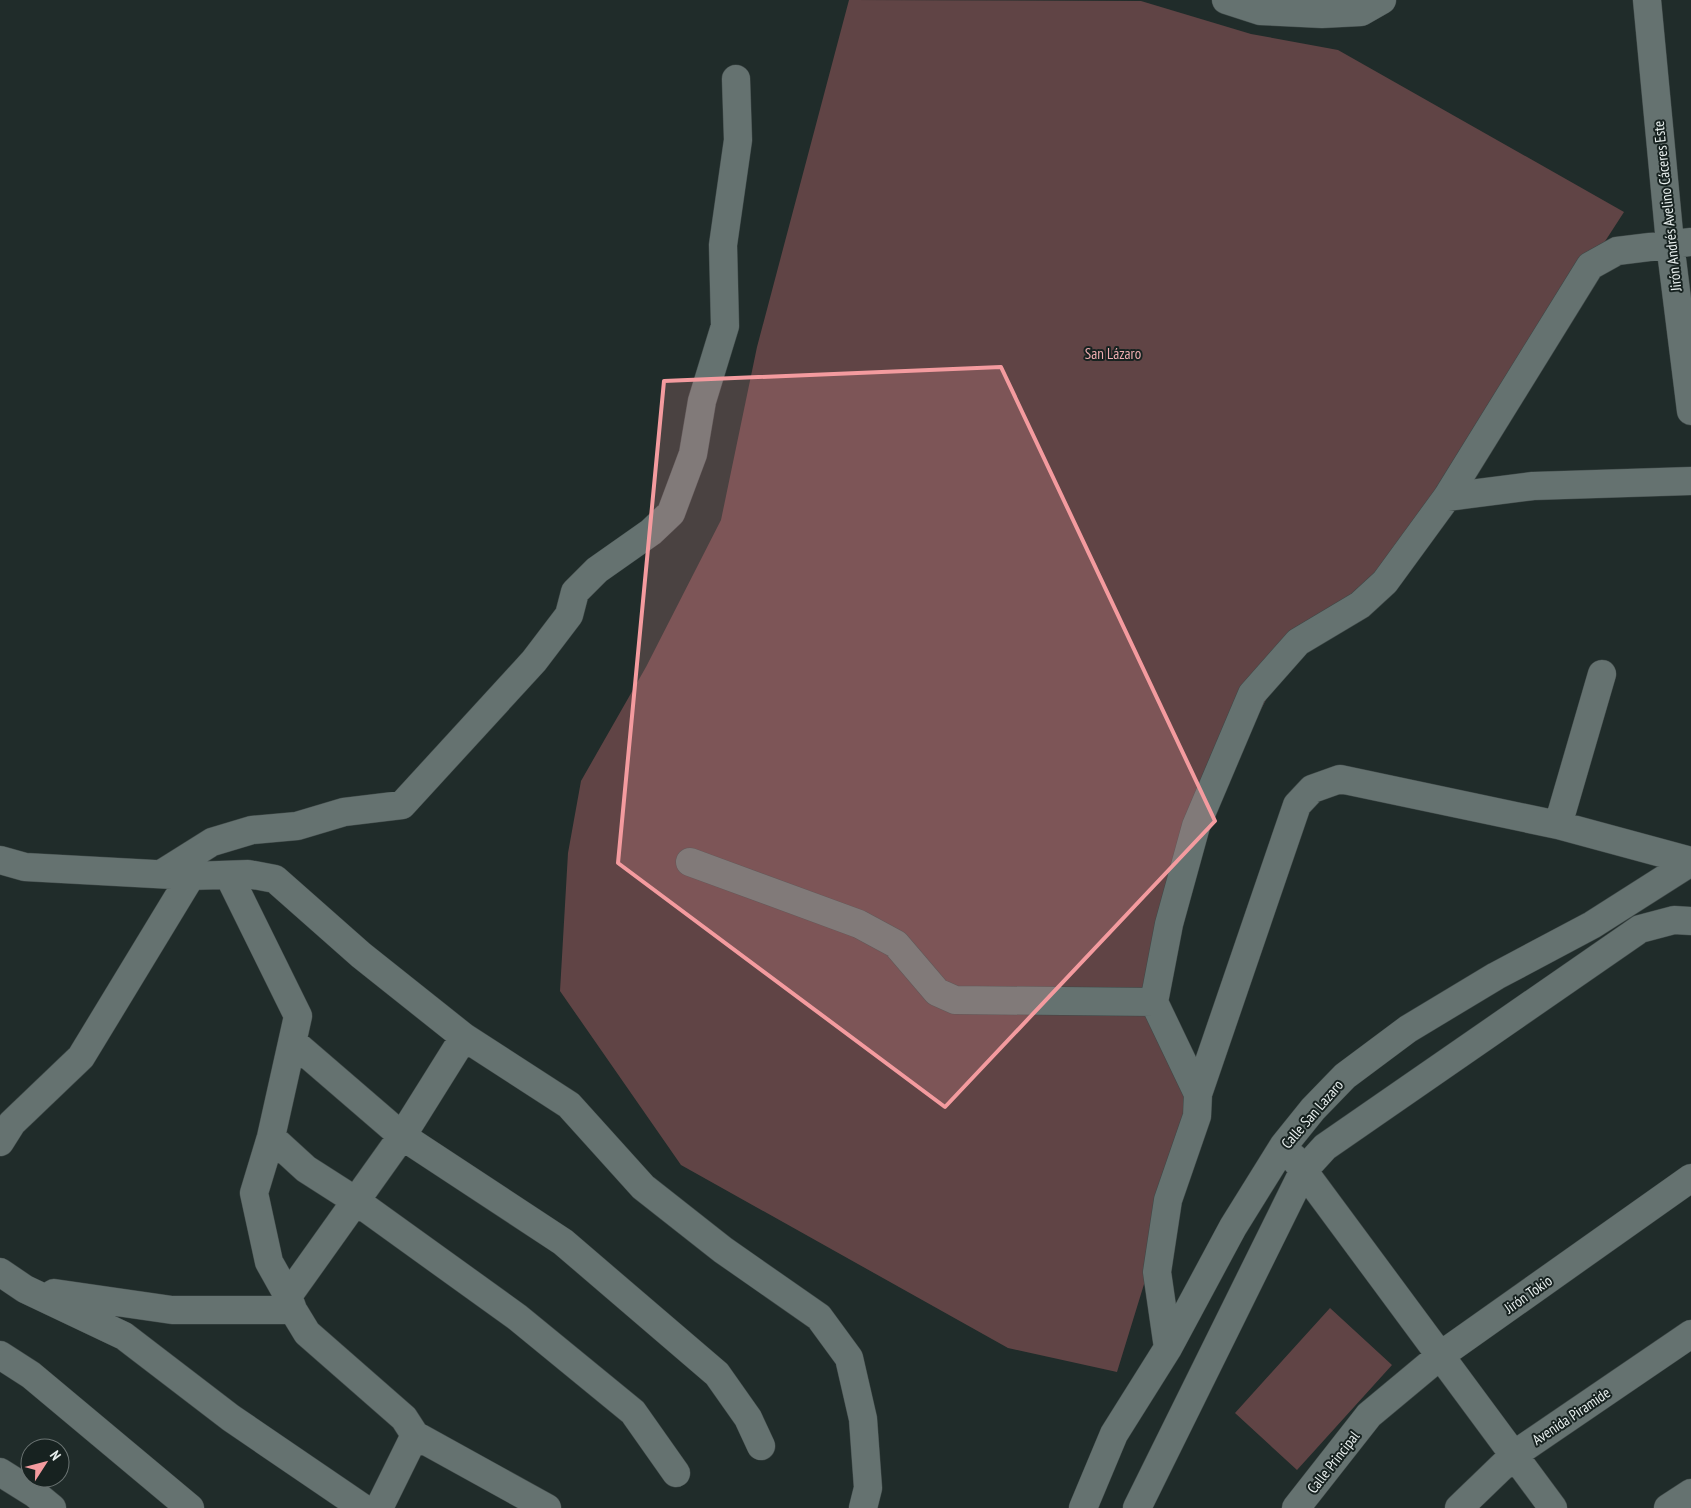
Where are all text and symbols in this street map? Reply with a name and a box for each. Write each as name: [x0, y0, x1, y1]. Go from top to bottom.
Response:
street label: Jirón Andrés Avelino Cáceres Este: [1649, 120, 1686, 293]
park label: San Lázaro: [1085, 344, 1141, 363]
street label: Calle San Lazaro: [1277, 1076, 1347, 1152]
street label: Jirón Tokio: [1500, 1271, 1556, 1318]
street label: Avenida Piramide: [1528, 1383, 1614, 1449]
street label: Calle Principal: [1303, 1427, 1364, 1497]
north arrow: [20, 1438, 70, 1488]
text: N: [46, 1447, 65, 1464]

